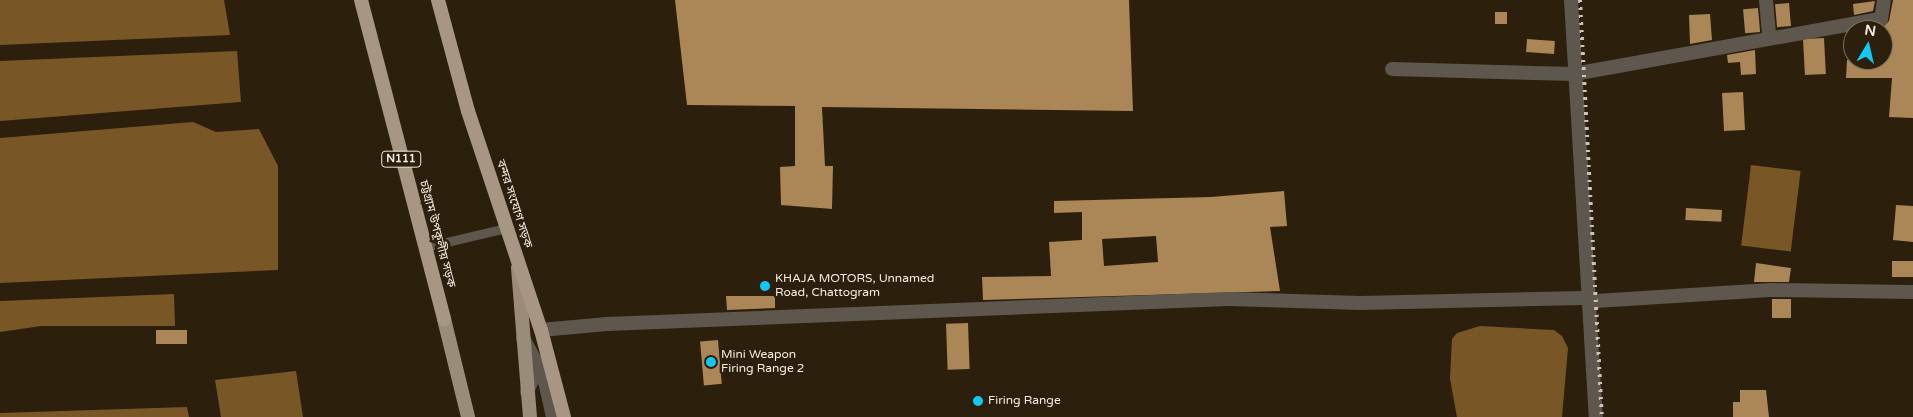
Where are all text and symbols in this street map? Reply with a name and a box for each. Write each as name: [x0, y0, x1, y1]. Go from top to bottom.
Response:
north arrow: [1843, 20, 1893, 70]
text: N: [1863, 21, 1877, 40]
road number: N111: [381, 150, 421, 168]
street label: বন্দর সংযোগ সড়ক: [493, 158, 535, 250]
street label: চট্টগ্রাম উপকূলীয় সড়ক: [416, 179, 458, 289]
place label: KHAJA MOTORS, Unnamed Road, Chattogram: [775, 272, 934, 300]
marker: KHAJA MOTORS, Unnamed Road, Chattogram: [759, 280, 771, 292]
place label: Mini Weapon Firing Range 2: [721, 348, 804, 376]
marker: Mini Weapon Firing Range 2: [705, 356, 717, 368]
place label: Firing Range: [988, 394, 1061, 408]
marker: Firing Range: [972, 395, 984, 407]

